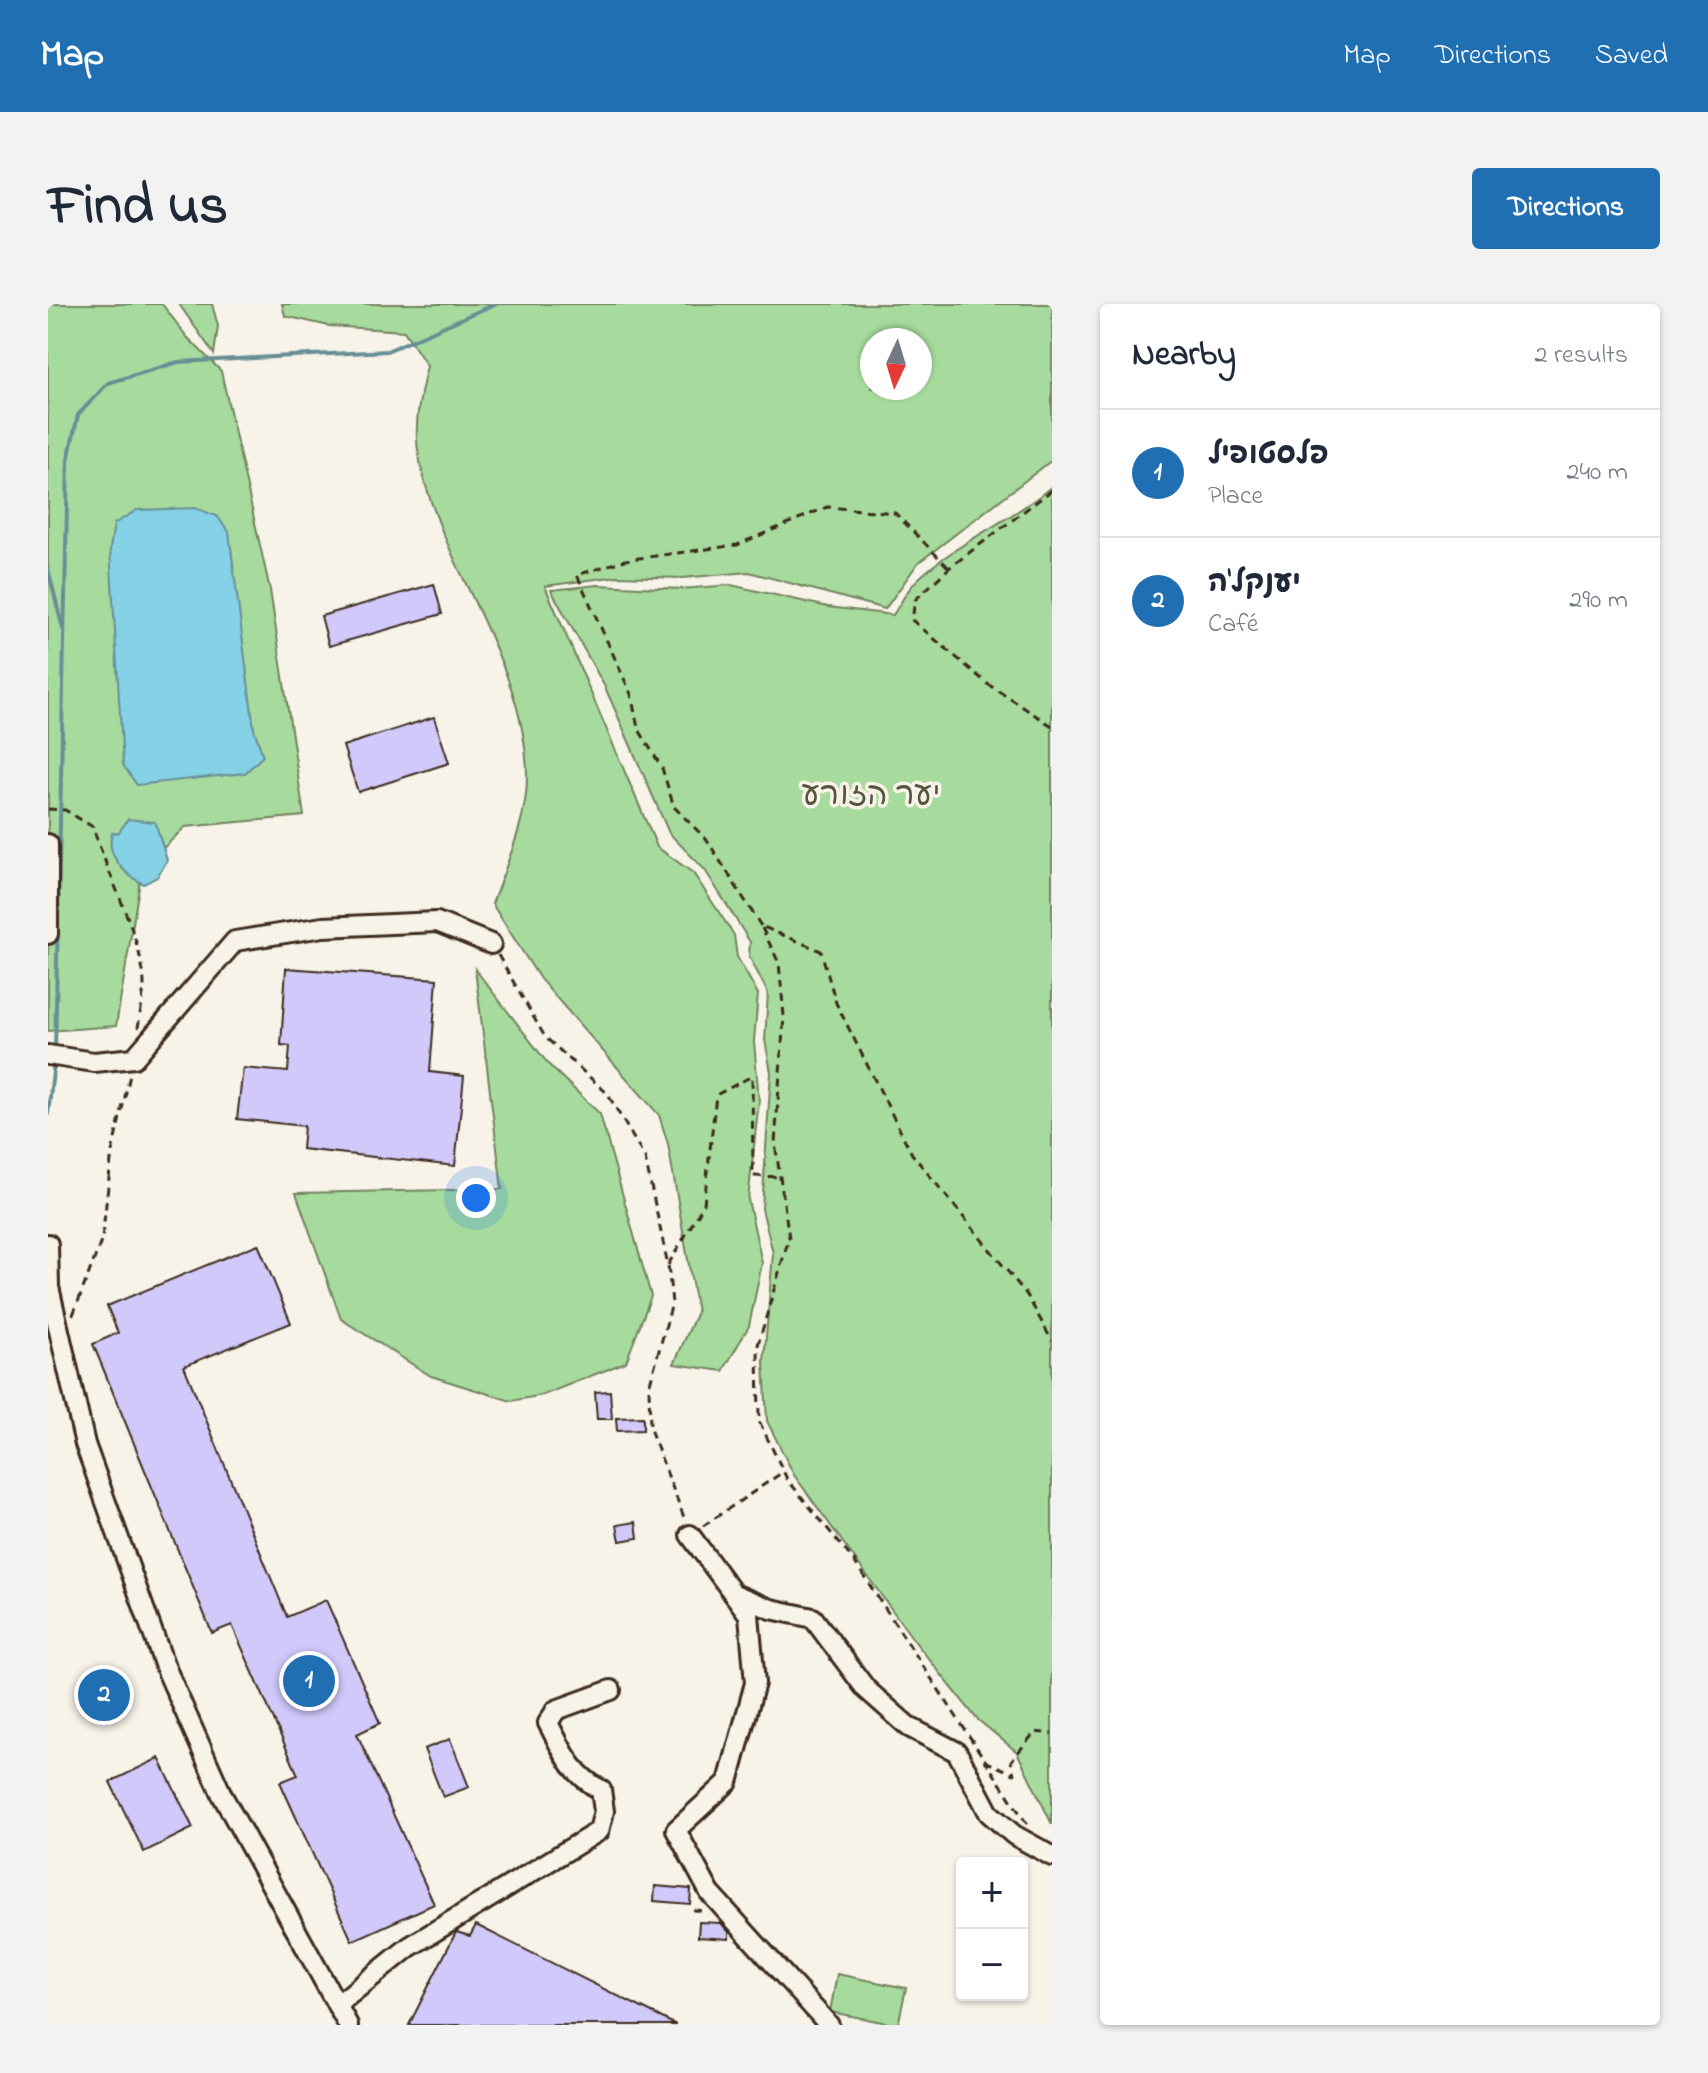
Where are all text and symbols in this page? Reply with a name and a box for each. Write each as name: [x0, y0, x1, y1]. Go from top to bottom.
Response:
text: Map: [40, 28, 104, 84]
text: Map: [1343, 36, 1391, 77]
text: Directions: [1435, 36, 1551, 77]
text: Saved: [1595, 36, 1668, 77]
text: Find us: [48, 168, 228, 249]
button: Directions: [1472, 168, 1660, 249]
north arrow: [860, 328, 932, 400]
text: Nearby: [1132, 331, 1236, 381]
text: 2 results: [1535, 337, 1628, 375]
text: פלסטופיל: [1208, 434, 1329, 478]
text: 1: [1154, 454, 1162, 492]
text: 240 m: [1566, 454, 1628, 492]
text: Place: [1208, 478, 1263, 516]
text: יענקל'ה: [1208, 562, 1300, 606]
text: 2: [1152, 582, 1164, 620]
text: 290 m: [1569, 582, 1628, 620]
text: Café: [1208, 606, 1258, 644]
park label: יער הזורע: [802, 773, 940, 820]
your location: [456, 1178, 496, 1218]
pin: 1: [283, 1651, 335, 1711]
pin: 2: [78, 1665, 130, 1725]
map controls: [956, 1857, 1028, 2001]
button: +: [956, 1857, 1028, 1929]
button: −: [956, 1929, 1028, 2001]

